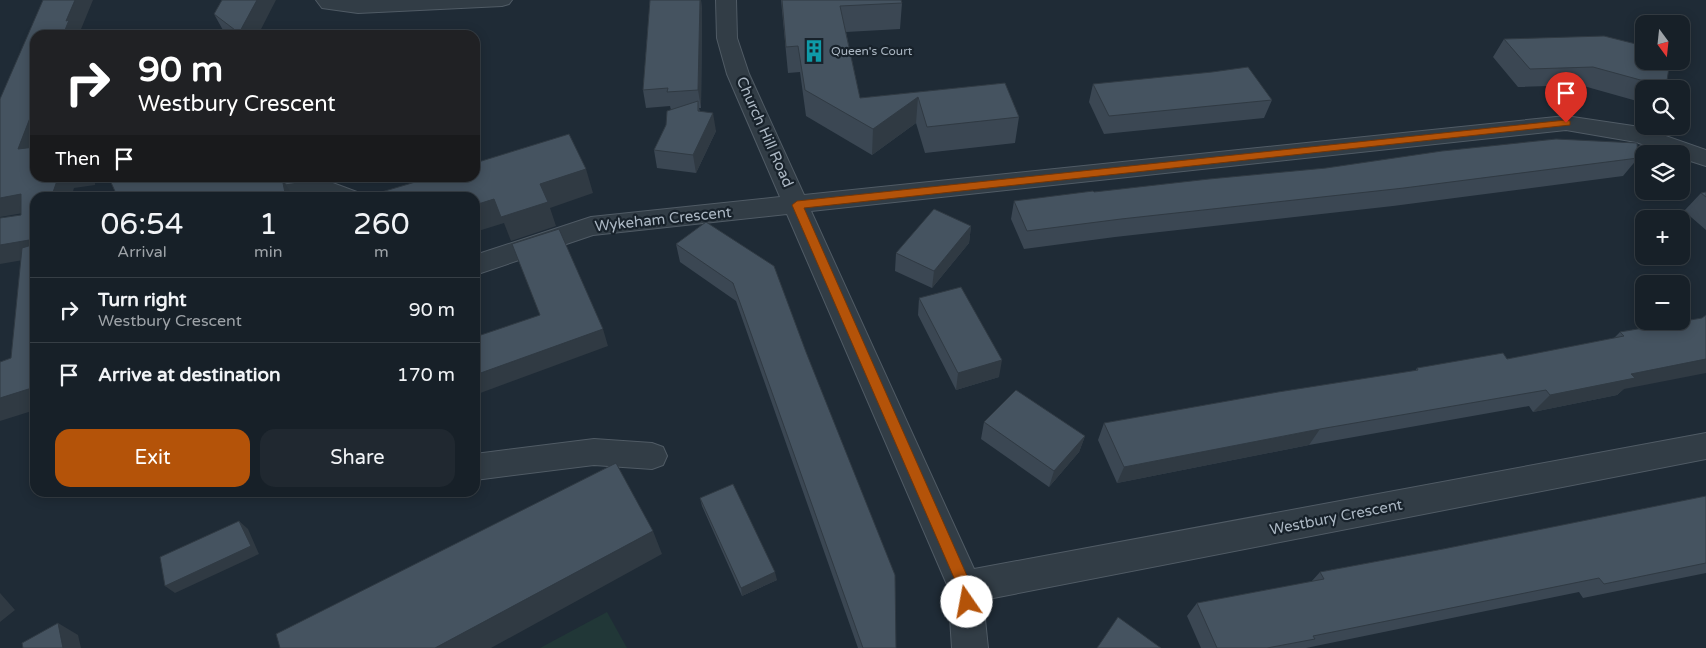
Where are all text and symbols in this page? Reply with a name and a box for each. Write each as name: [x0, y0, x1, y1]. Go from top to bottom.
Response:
north arrow: [1635, 15, 1690, 70]
map controls: [1635, 15, 1690, 330]
building icon: Queen's Court: [801, 38, 827, 64]
place label: Queen's Court: [831, 44, 913, 58]
text: 90 m: [138, 49, 223, 91]
icon: right: [55, 50, 120, 115]
pin: [1545, 72, 1587, 123]
street label: Church Hill Road: [733, 74, 797, 190]
icon: arrive: [1552, 79, 1580, 107]
button: search: [1635, 80, 1690, 135]
text: Westbury Crescent: [138, 91, 336, 117]
icon: arrive: [110, 145, 138, 173]
button: layers: [1635, 145, 1690, 200]
text: Then: [55, 148, 100, 170]
street label: Wykeham Crescent: [594, 203, 733, 235]
text: 06:54: [100, 206, 184, 243]
text: 1: [259, 206, 278, 243]
text: 260: [353, 206, 410, 243]
button: +: [1635, 210, 1690, 265]
text: Arrival: [117, 242, 167, 262]
text: min: [254, 242, 283, 262]
text: m: [374, 242, 389, 262]
button: −: [1635, 275, 1690, 330]
text: Turn right: [98, 289, 186, 311]
icon: right: [55, 296, 83, 324]
text: 90 m: [409, 299, 455, 321]
text: Westbury Crescent: [98, 311, 242, 331]
icon: arrive: [55, 361, 83, 389]
text: Arrive at destination: [98, 364, 281, 386]
text: 170 m: [397, 364, 455, 386]
button: Exit: [55, 429, 250, 487]
button: Share: [260, 429, 455, 487]
street label: Westbury Crescent: [1268, 495, 1404, 539]
position arrow: [940, 575, 992, 627]

